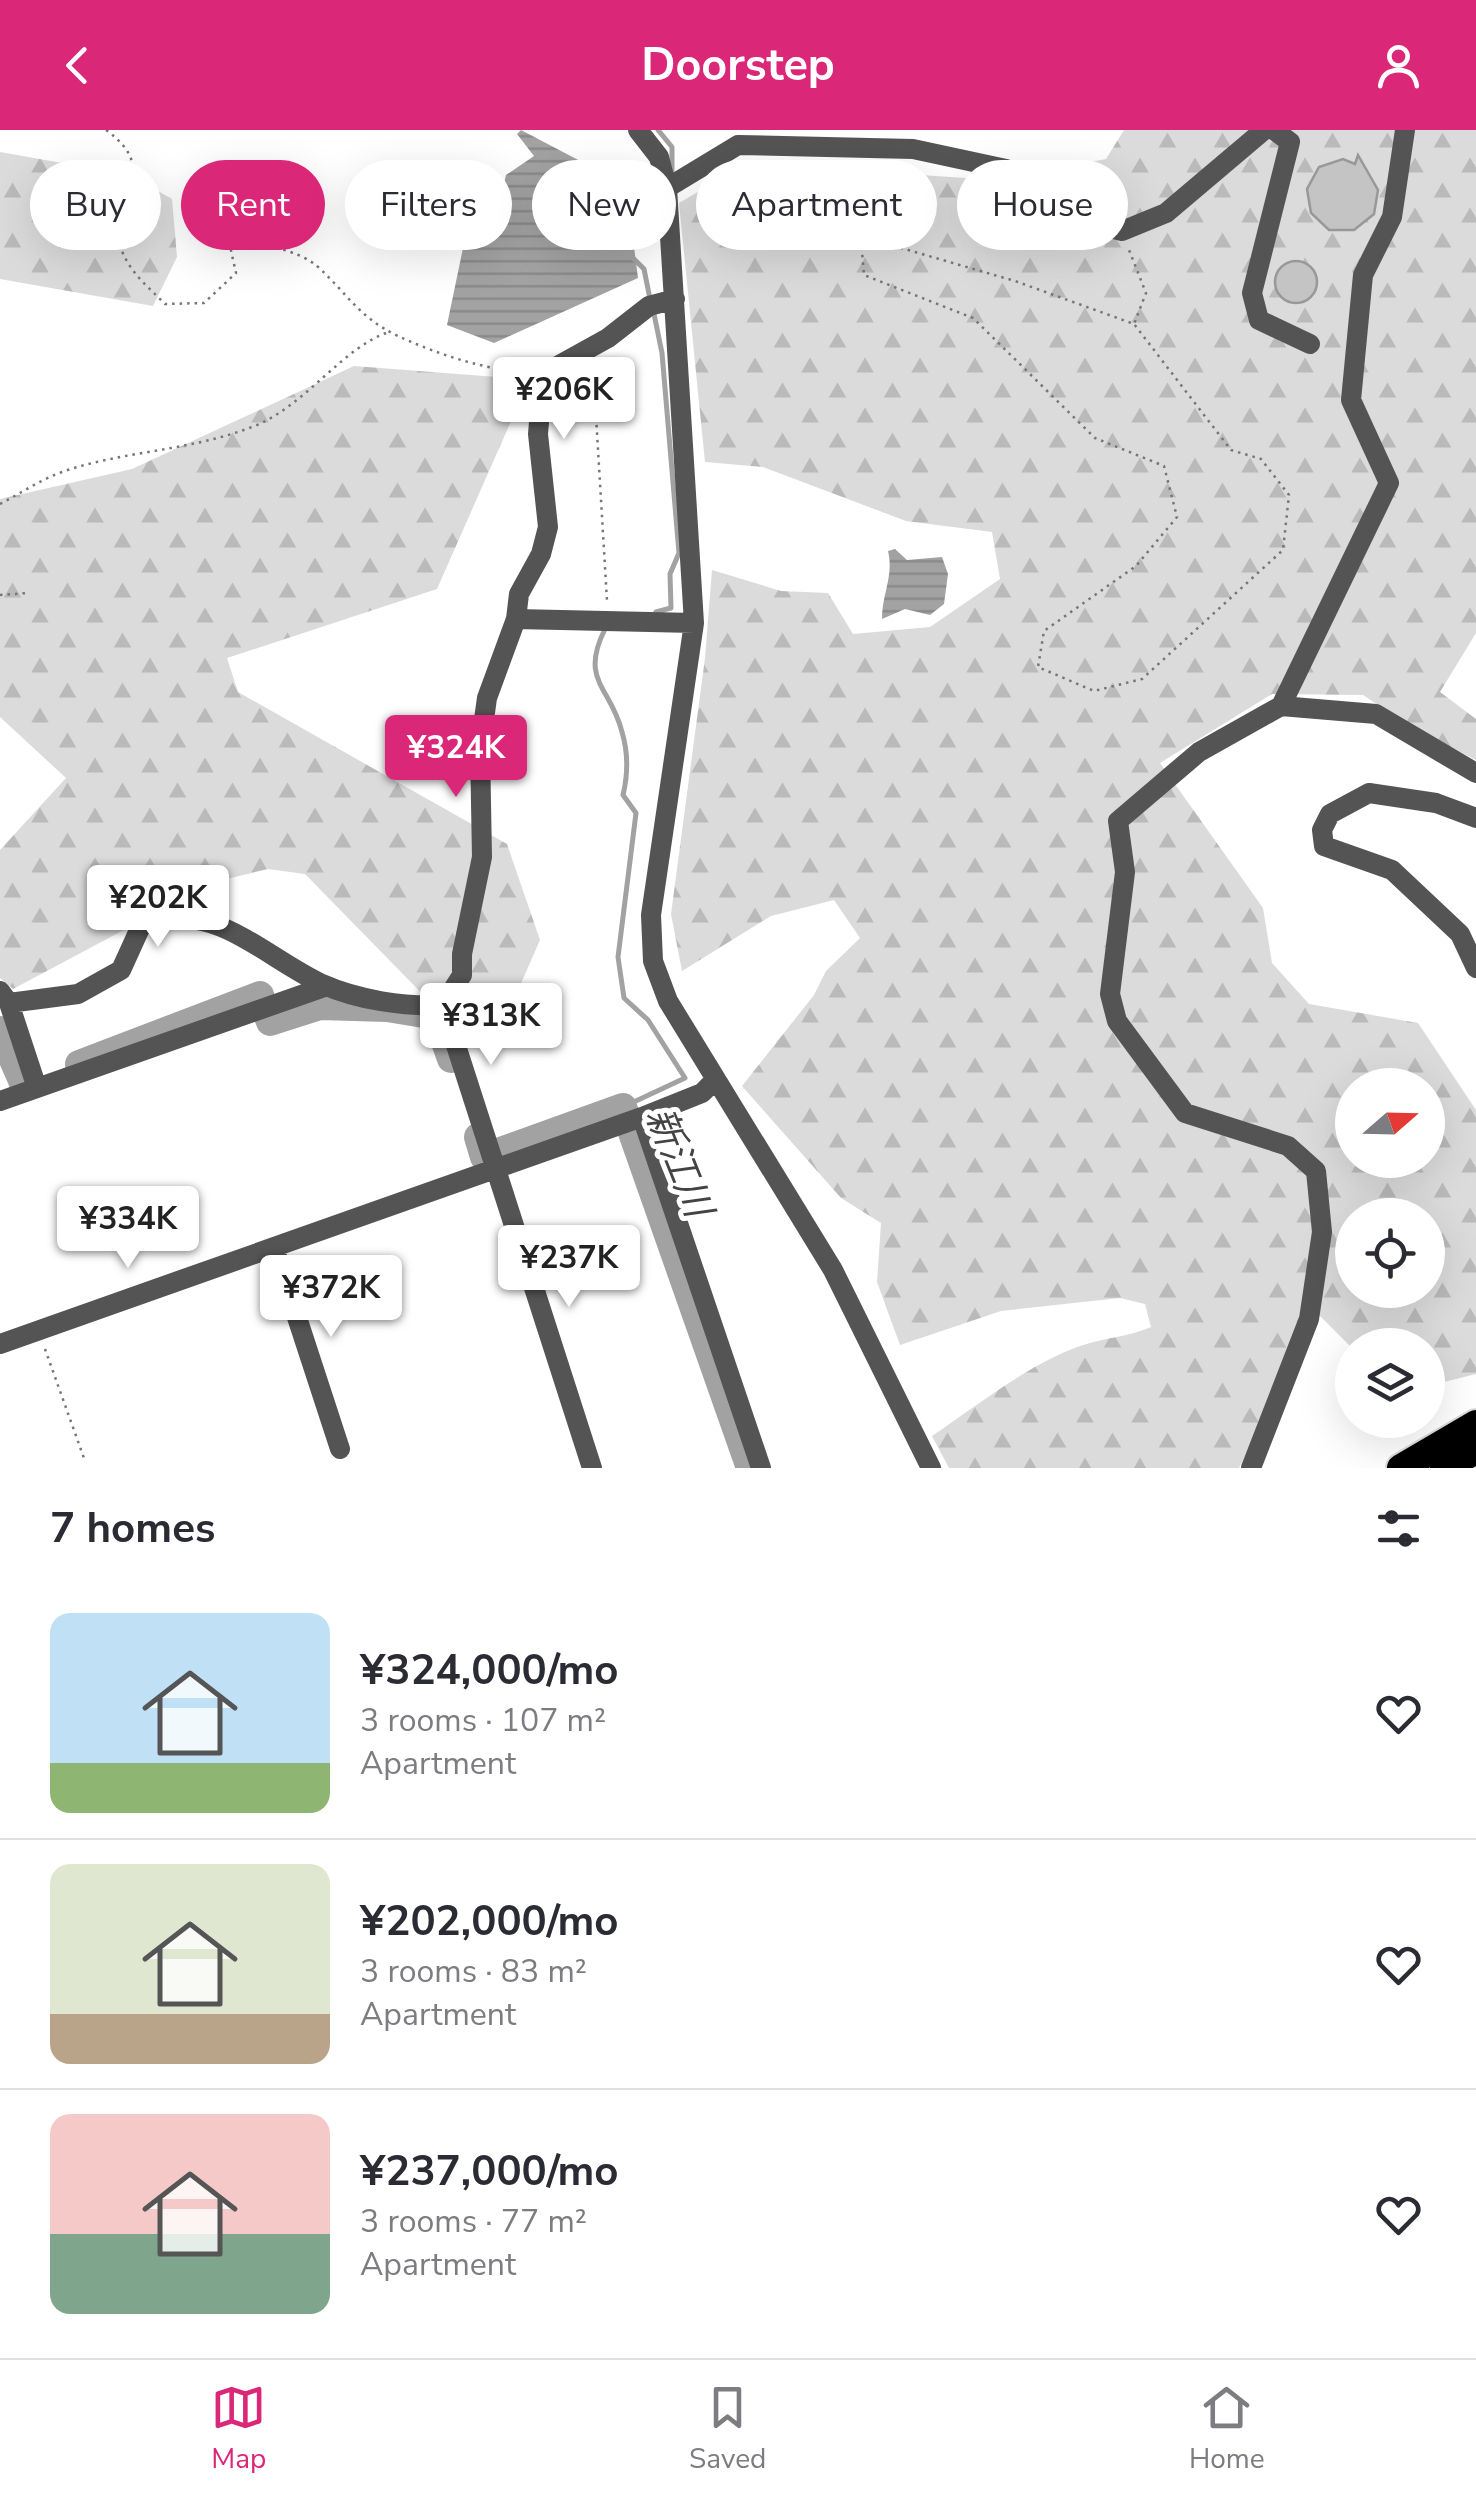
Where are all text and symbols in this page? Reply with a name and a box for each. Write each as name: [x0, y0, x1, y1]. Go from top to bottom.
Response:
text: Doorstep: [641, 35, 835, 96]
icon: back: [50, 38, 105, 93]
icon: person: [1371, 38, 1426, 93]
chip: Buy: [30, 160, 161, 250]
chip: Rent: [181, 160, 325, 250]
chip: Filters: [345, 160, 512, 250]
chip: New: [532, 160, 676, 250]
chip: Apartment: [696, 160, 937, 250]
chip: House: [957, 160, 1128, 250]
pin: ¥206K: [494, 357, 634, 442]
text: ¥206K: [515, 368, 613, 411]
pin: ¥324K: [386, 715, 526, 800]
text: ¥324K: [407, 726, 505, 769]
pin: ¥202K: [88, 865, 228, 950]
text: ¥202K: [109, 876, 207, 919]
pin: ¥313K: [421, 983, 561, 1068]
text: ¥313K: [442, 994, 540, 1037]
north arrow: [1335, 1068, 1445, 1178]
map controls: [1335, 1068, 1445, 1438]
water label: 新江川: [634, 1100, 725, 1228]
pin: ¥334K: [58, 1186, 198, 1271]
text: ¥334K: [79, 1197, 177, 1240]
button: locate: [1335, 1198, 1445, 1308]
pin: ¥237K: [499, 1225, 639, 1310]
text: ¥237K: [520, 1236, 618, 1279]
pin: ¥372K: [261, 1255, 401, 1340]
text: ¥372K: [282, 1266, 380, 1309]
button: layers: [1335, 1328, 1445, 1438]
text: 7 homes: [50, 1500, 215, 1557]
icon: filters: [1371, 1501, 1426, 1556]
text: ¥324,000/mo: [360, 1642, 618, 1699]
icon: home: [130, 1653, 250, 1773]
icon: heart: [1371, 1686, 1426, 1741]
text: 3 rooms · 107 m²: [360, 1699, 606, 1742]
text: Apartment: [360, 1742, 516, 1785]
text: ¥202,000/mo: [360, 1893, 618, 1950]
icon: home: [130, 1904, 250, 2024]
icon: heart: [1371, 1937, 1426, 1992]
text: 3 rooms · 83 m²: [360, 1950, 587, 1993]
text: Apartment: [360, 1993, 516, 2036]
text: ¥237,000/mo: [360, 2143, 618, 2200]
icon: home: [130, 2154, 250, 2274]
icon: heart: [1371, 2187, 1426, 2242]
text: 3 rooms · 77 m²: [360, 2200, 587, 2243]
text: Apartment: [360, 2243, 516, 2286]
tab: Map: [211, 2380, 266, 2478]
tab: Saved: [689, 2380, 766, 2478]
tab: Home: [1189, 2380, 1265, 2478]

